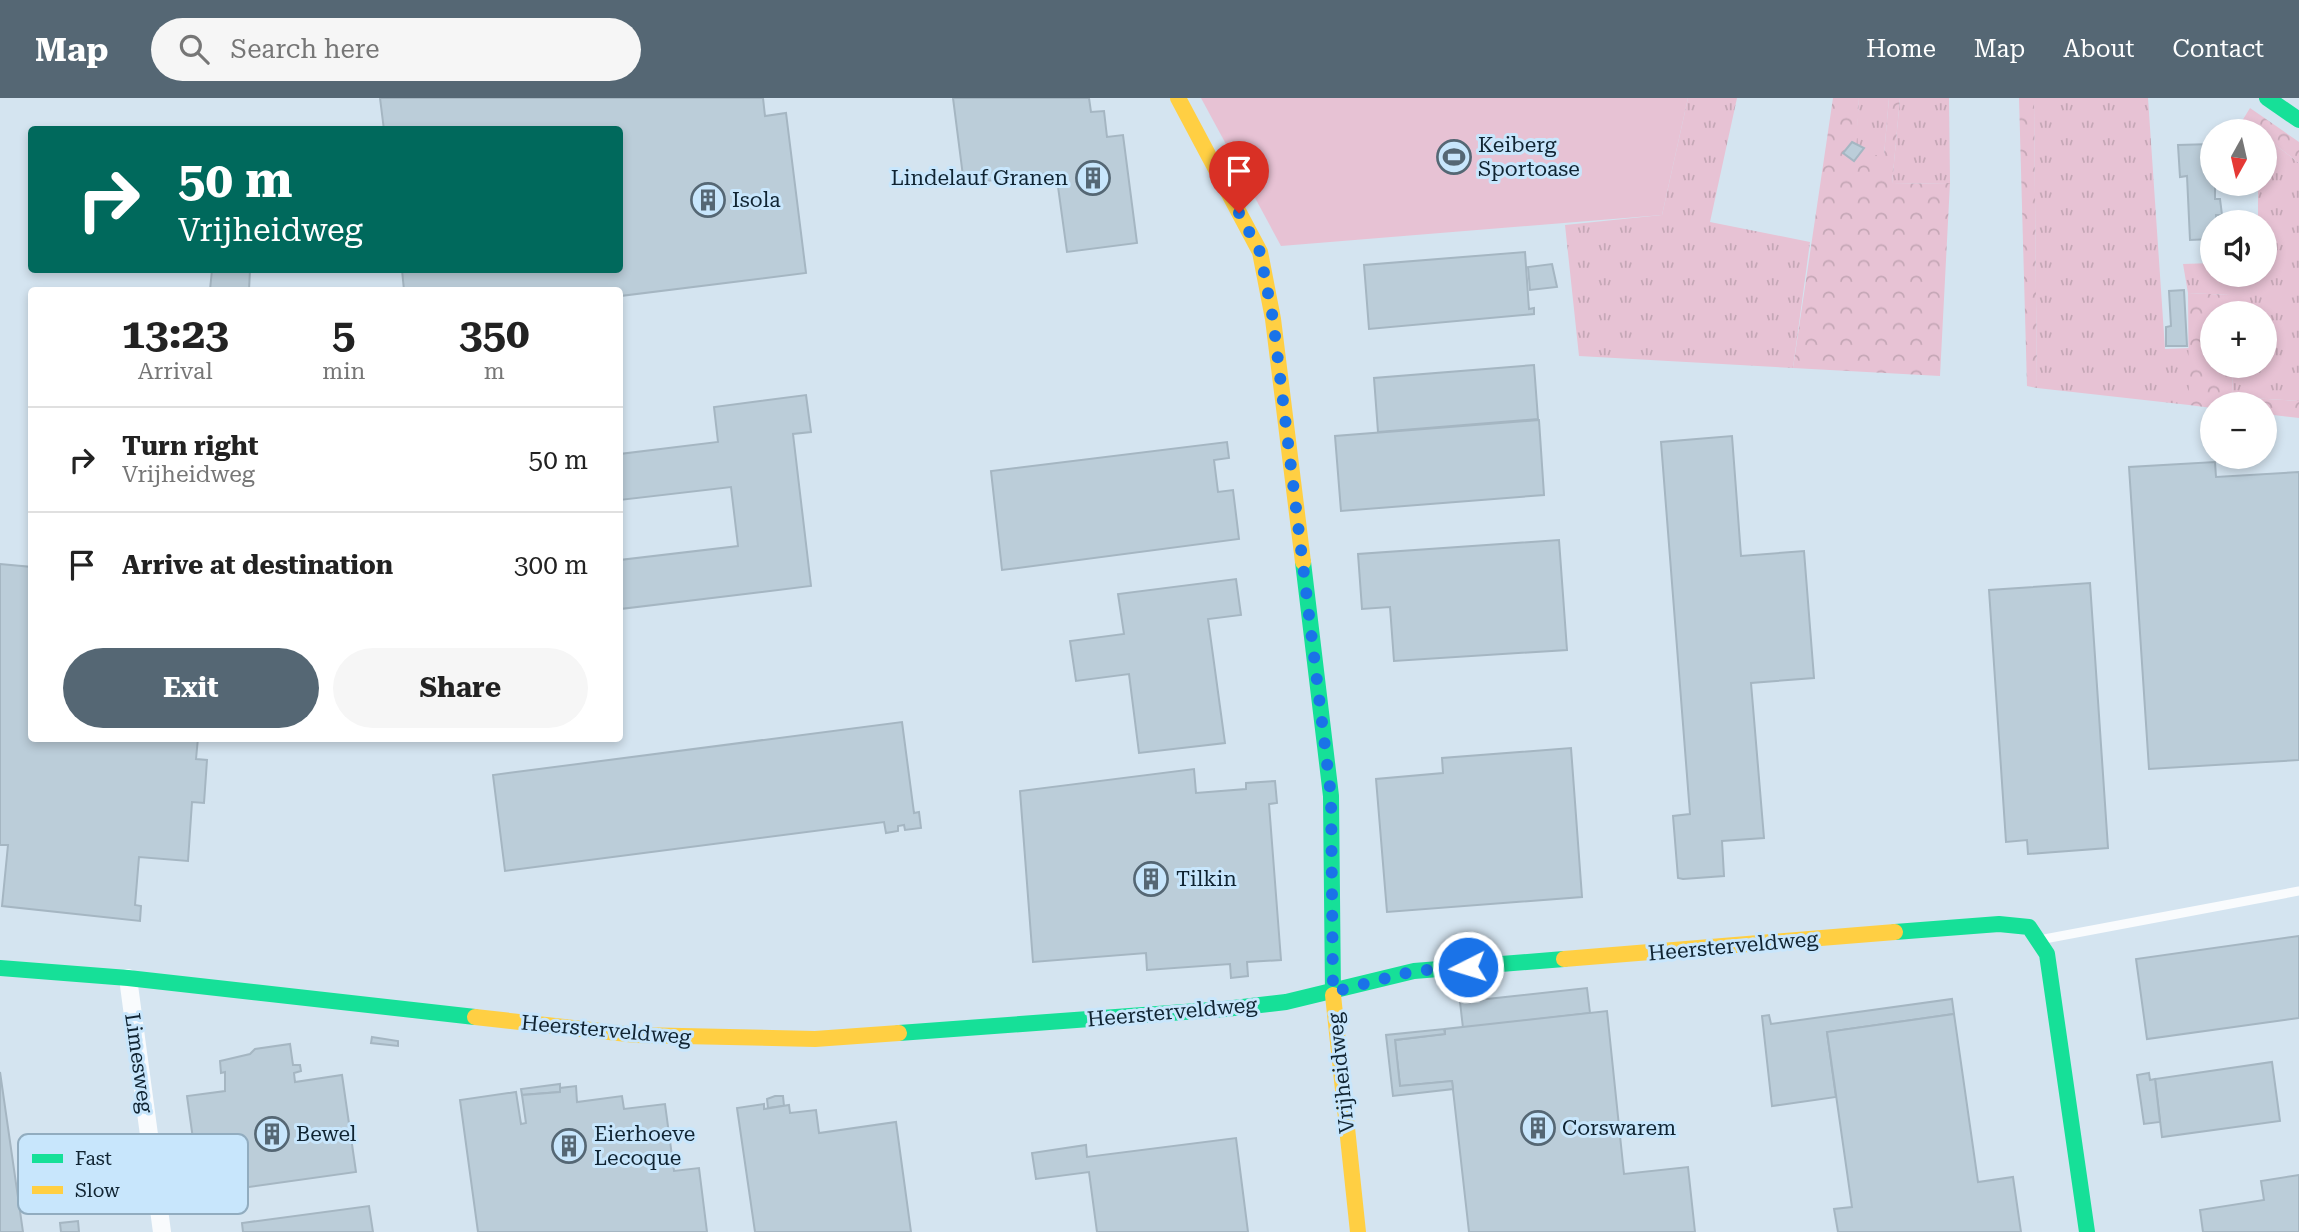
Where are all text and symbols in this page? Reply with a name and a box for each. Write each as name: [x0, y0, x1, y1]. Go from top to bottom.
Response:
search box: [151, 18, 641, 81]
text: Map: [35, 30, 109, 69]
icon: search: [175, 30, 213, 68]
text: Search here: [231, 34, 380, 64]
text: Home: [1866, 35, 1936, 63]
text: Map: [1974, 35, 2025, 63]
text: About: [2063, 35, 2134, 63]
text: Contact: [2172, 35, 2264, 63]
north arrow: [2200, 119, 2277, 196]
map controls: [2200, 119, 2277, 469]
place label: Keiberg Sportoase: [1478, 133, 1580, 181]
sports icon: Keiberg Sportoase: [1435, 138, 1473, 176]
pin: [1209, 141, 1269, 213]
text: 50 m: [178, 152, 293, 209]
icon: arrive: [1220, 152, 1258, 190]
icon: right: [63, 154, 154, 245]
building icon: Lindelauf Granen: [1074, 159, 1112, 197]
place label: Lindelauf Granen: [891, 166, 1068, 190]
building icon: Isola: [689, 181, 727, 219]
place label: Isola: [732, 188, 781, 212]
button: sound: [2200, 210, 2277, 287]
text: Vrijheidweg: [178, 211, 363, 249]
button: +: [2200, 301, 2277, 378]
text: 13:23: [122, 309, 229, 358]
text: 5: [332, 309, 356, 358]
text: 350: [459, 309, 529, 358]
text: Arrival: [138, 358, 212, 385]
text: min: [322, 358, 365, 385]
text: m: [484, 358, 505, 385]
button: −: [2200, 392, 2277, 469]
text: Turn right: [122, 431, 258, 461]
icon: right: [63, 441, 101, 479]
text: 50 m: [529, 445, 588, 475]
text: Vrijheidweg: [122, 461, 255, 488]
icon: arrive: [63, 546, 101, 584]
text: Arrive at destination: [122, 550, 393, 580]
text: 300 m: [514, 550, 588, 580]
button: Exit: [63, 648, 319, 728]
button: Share: [333, 648, 588, 728]
building icon: Tilkin: [1132, 860, 1170, 898]
place label: Tilkin: [1176, 867, 1237, 891]
street label: Heersterveldweg: [1647, 927, 1819, 965]
position arrow: [1431, 930, 1505, 1004]
street label: Heersterveldweg: [1086, 993, 1258, 1031]
street label: Heersterveldweg: [520, 1011, 692, 1049]
street label: Vrijheidweg: [1323, 1011, 1359, 1135]
street label: Limesweg: [120, 1012, 158, 1115]
building icon: Corswarem: [1519, 1109, 1557, 1147]
building icon: Bewel: [253, 1115, 291, 1153]
place label: Corswarem: [1562, 1116, 1676, 1140]
place label: Bewel: [296, 1122, 357, 1146]
place label: Eierhoeve Lecoque: [594, 1122, 695, 1170]
building icon: Eierhoeve Lecoque: [550, 1127, 588, 1165]
legend: [18, 1134, 248, 1214]
text: Fast: [75, 1147, 112, 1170]
text: Slow: [75, 1179, 120, 1202]

